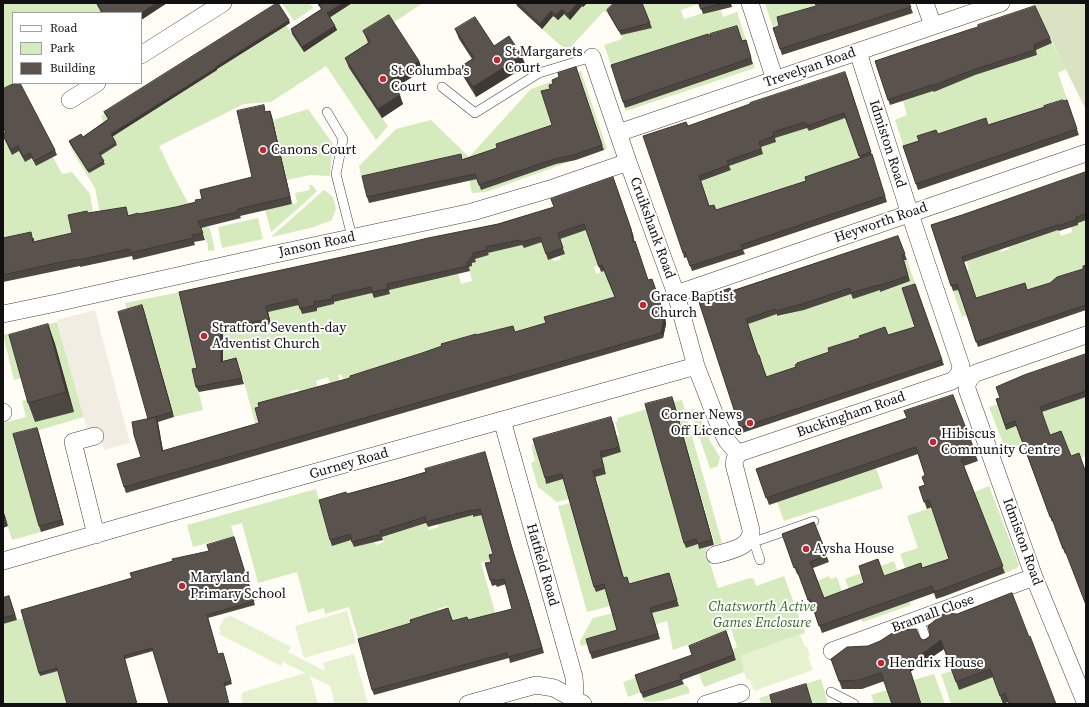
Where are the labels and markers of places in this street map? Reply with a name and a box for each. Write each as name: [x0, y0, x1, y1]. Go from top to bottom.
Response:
place label: St Margarets Court: [505, 44, 583, 76]
marker: St Margarets Court: [492, 55, 502, 65]
place label: St Columba's Court: [391, 63, 470, 96]
marker: St Columba's Court: [378, 74, 388, 84]
place label: Canons Court: [271, 142, 356, 158]
marker: Canons Court: [258, 145, 268, 155]
place label: Grace Baptist Church: [651, 289, 734, 322]
marker: Grace Baptist Church: [638, 300, 648, 310]
place label: Stratford Seventh-day Adventist Church: [212, 320, 346, 352]
marker: Stratford Seventh-day Adventist Church: [199, 331, 209, 341]
place label: Corner News Off Licence: [661, 407, 742, 440]
marker: Corner News Off Licence: [745, 418, 755, 428]
place label: Hibiscus Community Centre: [941, 426, 1060, 458]
marker: Hibiscus Community Centre: [928, 437, 938, 447]
place label: Aysha House: [814, 541, 894, 557]
marker: Aysha House: [801, 544, 811, 554]
place label: Maryland Primary School: [190, 570, 286, 602]
marker: Maryland Primary School: [177, 581, 187, 591]
place label: Hendrix House: [889, 655, 984, 671]
marker: Hendrix House: [876, 658, 886, 668]

